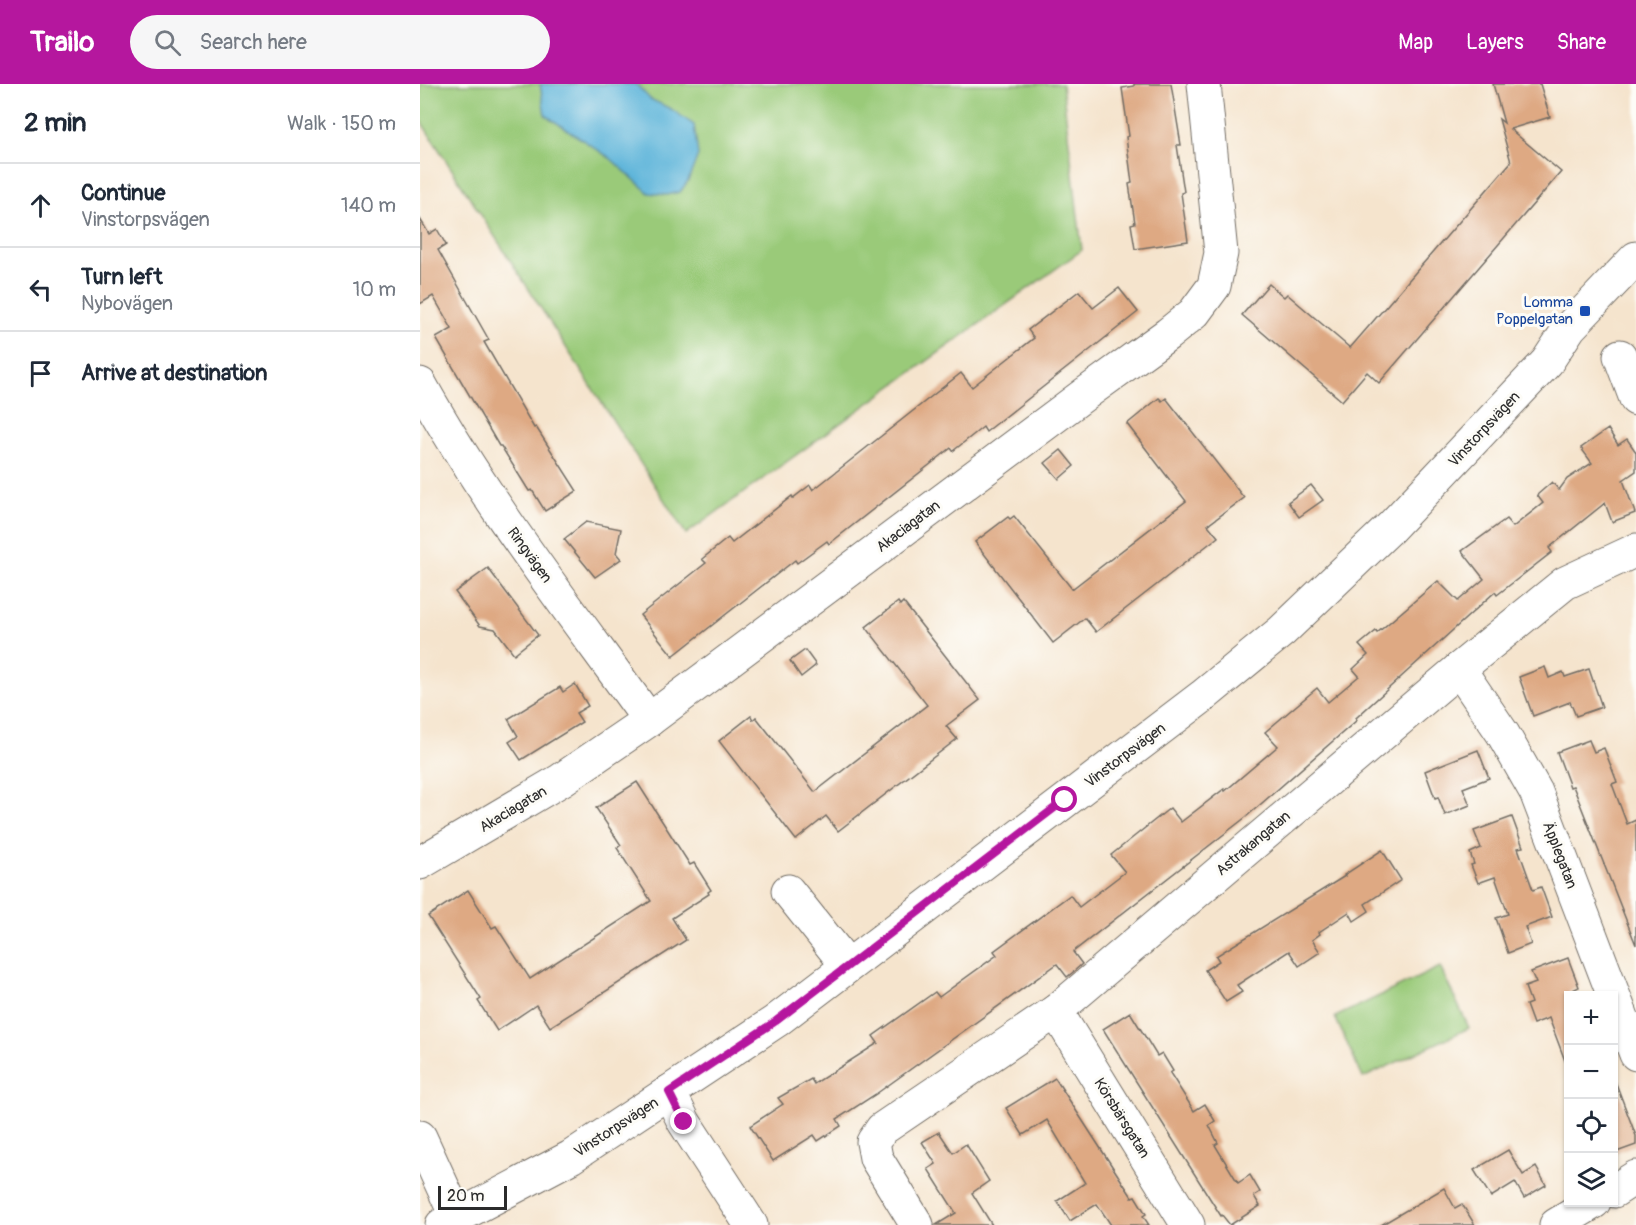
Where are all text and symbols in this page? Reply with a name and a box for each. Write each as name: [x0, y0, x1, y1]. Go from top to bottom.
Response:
search box: [130, 15, 550, 69]
text: Trailo: [30, 25, 94, 60]
icon: search: [151, 26, 184, 59]
text: Search here: [199, 28, 307, 56]
text: Map: [1398, 29, 1433, 56]
text: Layers: [1466, 29, 1524, 56]
text: Share: [1557, 29, 1606, 56]
text: 2 min: [24, 107, 86, 139]
text: Walk · 150 m: [287, 111, 396, 136]
text: Continue: [81, 179, 165, 207]
icon: ahead: [24, 189, 57, 222]
text: 140 m: [341, 193, 396, 218]
text: Vinstorpsvägen: [81, 207, 210, 232]
text: Turn left: [81, 263, 163, 291]
icon: left: [24, 273, 57, 306]
text: 10 m: [352, 277, 396, 302]
text: Nybovägen: [81, 291, 173, 316]
place label: Lomma Poppelgatan: [1496, 293, 1573, 329]
marker: Lomma Poppelgatan: [1578, 304, 1592, 318]
icon: arrive: [24, 357, 57, 390]
text: Arrive at destination: [81, 359, 267, 387]
street label: Vinstorpsvägen: [1444, 388, 1524, 471]
street label: Akaciagatan: [872, 496, 944, 557]
street label: Ringvägen: [503, 524, 556, 587]
street label: Vinstorpsvägen: [1081, 719, 1170, 792]
street label: Akaciagatan: [476, 782, 550, 837]
route start: [1051, 786, 1077, 812]
street label: Astrakangatan: [1212, 807, 1294, 880]
street label: Äpplegatan: [1538, 819, 1581, 891]
map controls: [1564, 991, 1618, 1207]
button: +: [1564, 991, 1618, 1045]
button: −: [1564, 1045, 1618, 1099]
street label: Körsbärsgatan: [1089, 1075, 1154, 1162]
street label: Vinstorpsvägen: [571, 1093, 662, 1162]
button: locate: [1564, 1099, 1618, 1153]
route end: [670, 1108, 696, 1134]
button: layers: [1564, 1153, 1618, 1207]
scale bar: [438, 1183, 507, 1210]
text: 20 m: [447, 1186, 485, 1206]

